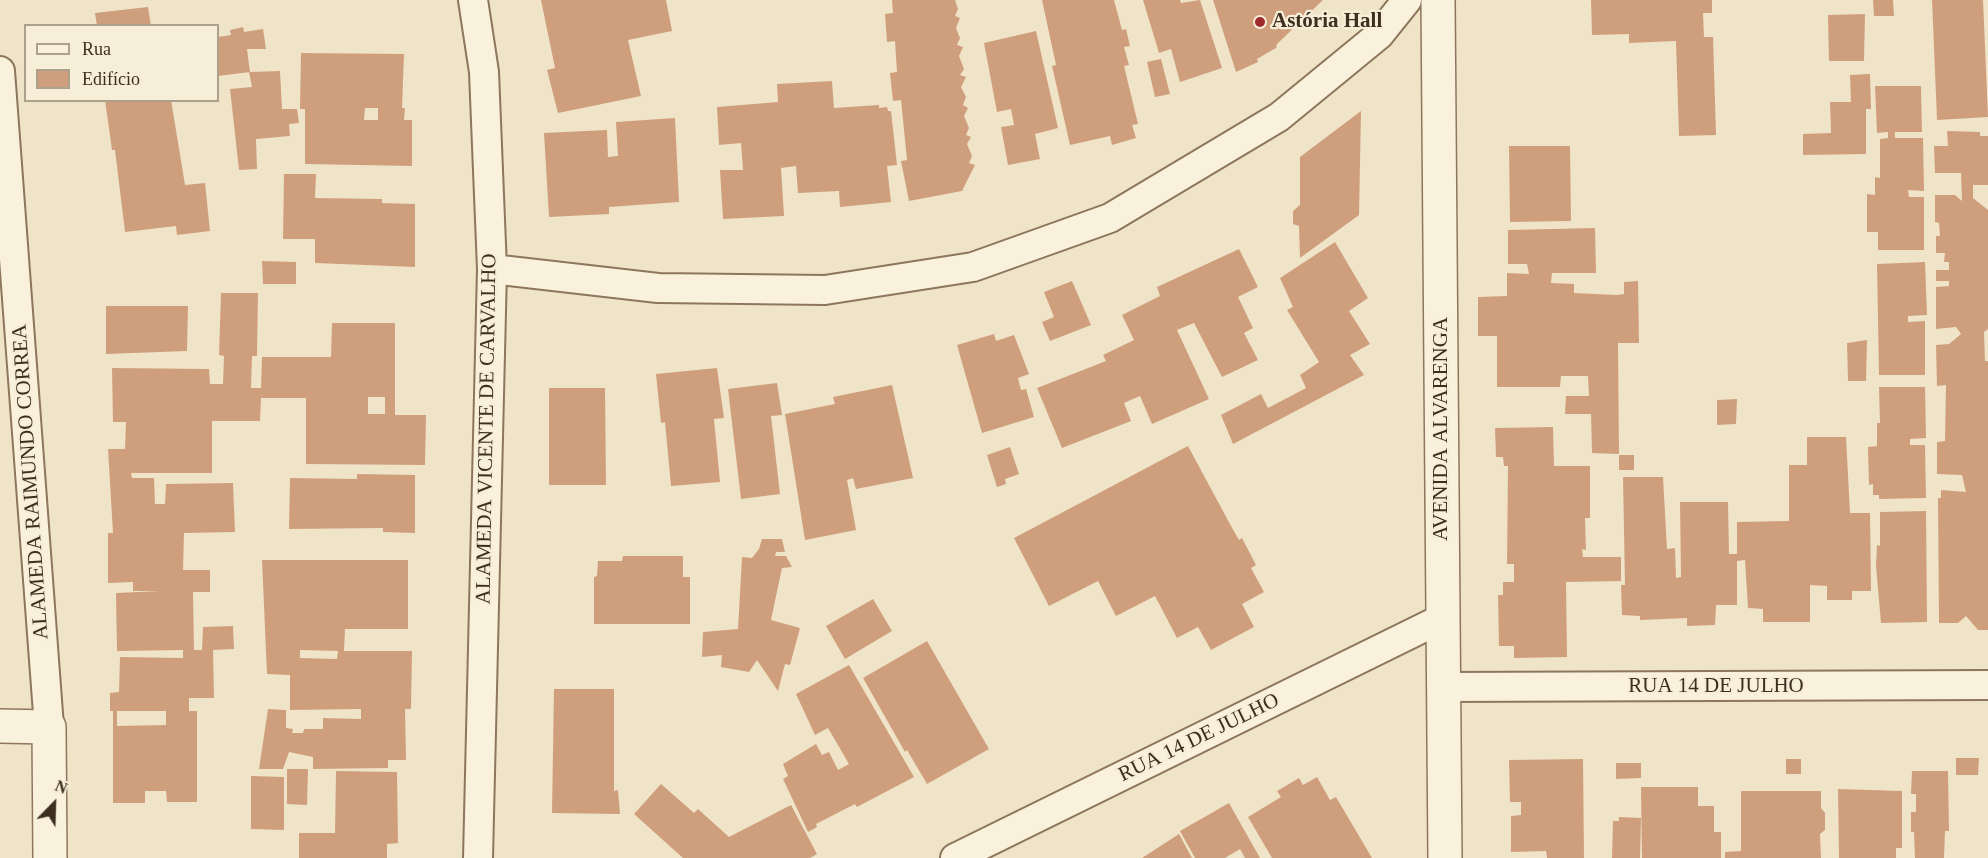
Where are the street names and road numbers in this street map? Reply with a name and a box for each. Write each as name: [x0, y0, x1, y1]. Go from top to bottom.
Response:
street label: ALAMEDA VICENTE DE CARVALHO: [471, 253, 503, 605]
street label: AVENIDA ALVARENGA: [1428, 317, 1454, 541]
street label: ALAMEDA RAIMUNDO CORREA: [7, 323, 55, 641]
street label: RUA 14 DE JULHO: [1628, 673, 1804, 699]
street label: RUA 14 DE JULHO: [1115, 688, 1283, 788]

